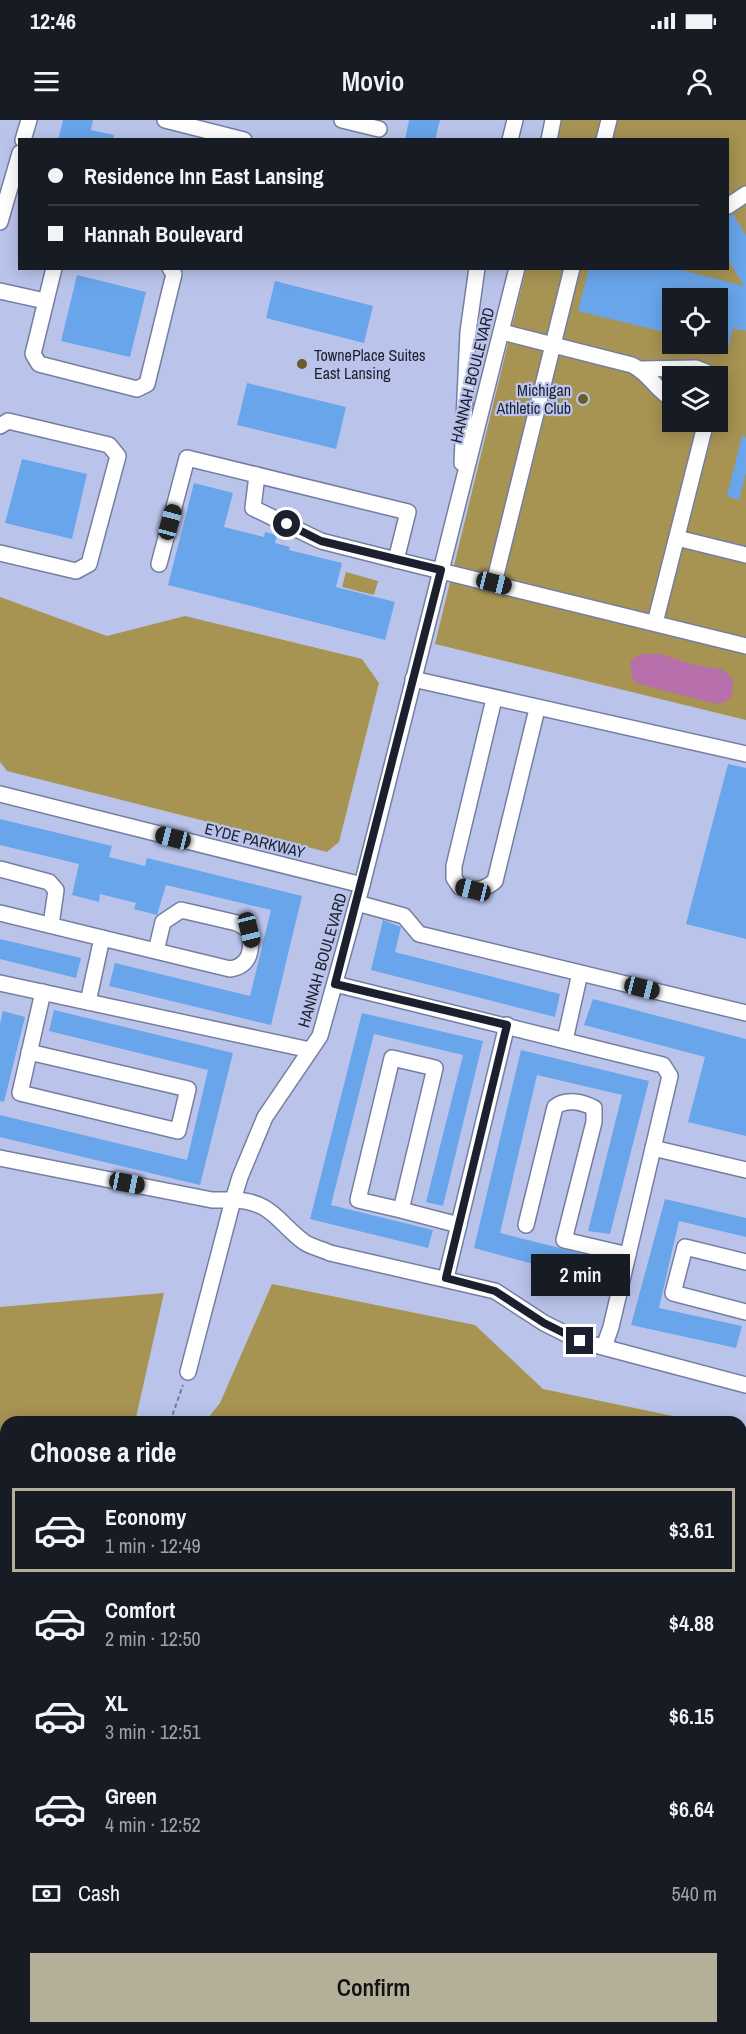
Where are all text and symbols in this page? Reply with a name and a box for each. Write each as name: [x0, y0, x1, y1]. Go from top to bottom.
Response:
text: 12:46: [30, 6, 76, 36]
text: Movio: [342, 63, 404, 99]
icon: menu: [30, 65, 63, 98]
icon: person: [683, 65, 716, 98]
text: Residence Inn East Lansing: [84, 161, 324, 191]
text: Hannah Boulevard: [84, 219, 243, 249]
map controls: [662, 288, 728, 432]
button: locate: [662, 288, 728, 354]
street label: HANNAH BOULEVARD: [445, 305, 499, 445]
place label: TownePlace Suites East Lansing: [314, 344, 426, 384]
marker: TownePlace Suites East Lansing: [295, 357, 309, 371]
button: layers: [662, 366, 728, 432]
place label: Michigan Athletic Club: [496, 379, 571, 419]
marker: Michigan Athletic Club: [576, 392, 590, 406]
car: [157, 502, 183, 542]
route start: [273, 510, 300, 537]
car: [474, 570, 514, 596]
street label: EYDE PARKWAY: [203, 817, 308, 863]
car: [153, 825, 193, 851]
car: [453, 877, 493, 903]
street label: HANNAH BOULEVARD: [292, 890, 352, 1030]
car: [236, 910, 262, 950]
car: [622, 975, 662, 1001]
car: [108, 1171, 146, 1195]
callout: 2 min: [530, 1254, 630, 1296]
text: 2 min: [559, 1261, 602, 1288]
route end: [566, 1327, 593, 1354]
text: Choose a ride: [30, 1434, 176, 1470]
text: Economy: [105, 1502, 186, 1532]
icon: car: [33, 1503, 87, 1557]
text: $3.61: [669, 1515, 714, 1545]
text: 1 min · 12:49: [105, 1532, 201, 1559]
text: Comfort: [105, 1595, 175, 1625]
icon: car: [33, 1596, 87, 1650]
text: $4.88: [669, 1608, 714, 1638]
text: 2 min · 12:50: [105, 1625, 201, 1652]
text: XL: [105, 1688, 128, 1718]
icon: car: [33, 1689, 87, 1743]
text: $6.15: [669, 1701, 714, 1731]
text: 3 min · 12:51: [105, 1718, 201, 1745]
text: Green: [105, 1781, 157, 1811]
icon: car: [33, 1782, 87, 1836]
text: $6.64: [669, 1794, 714, 1824]
text: 4 min · 12:52: [105, 1811, 201, 1838]
icon: cash: [30, 1877, 63, 1910]
text: Cash: [78, 1878, 120, 1908]
text: 540 m: [671, 1880, 717, 1907]
button: Confirm: [30, 1953, 717, 2022]

